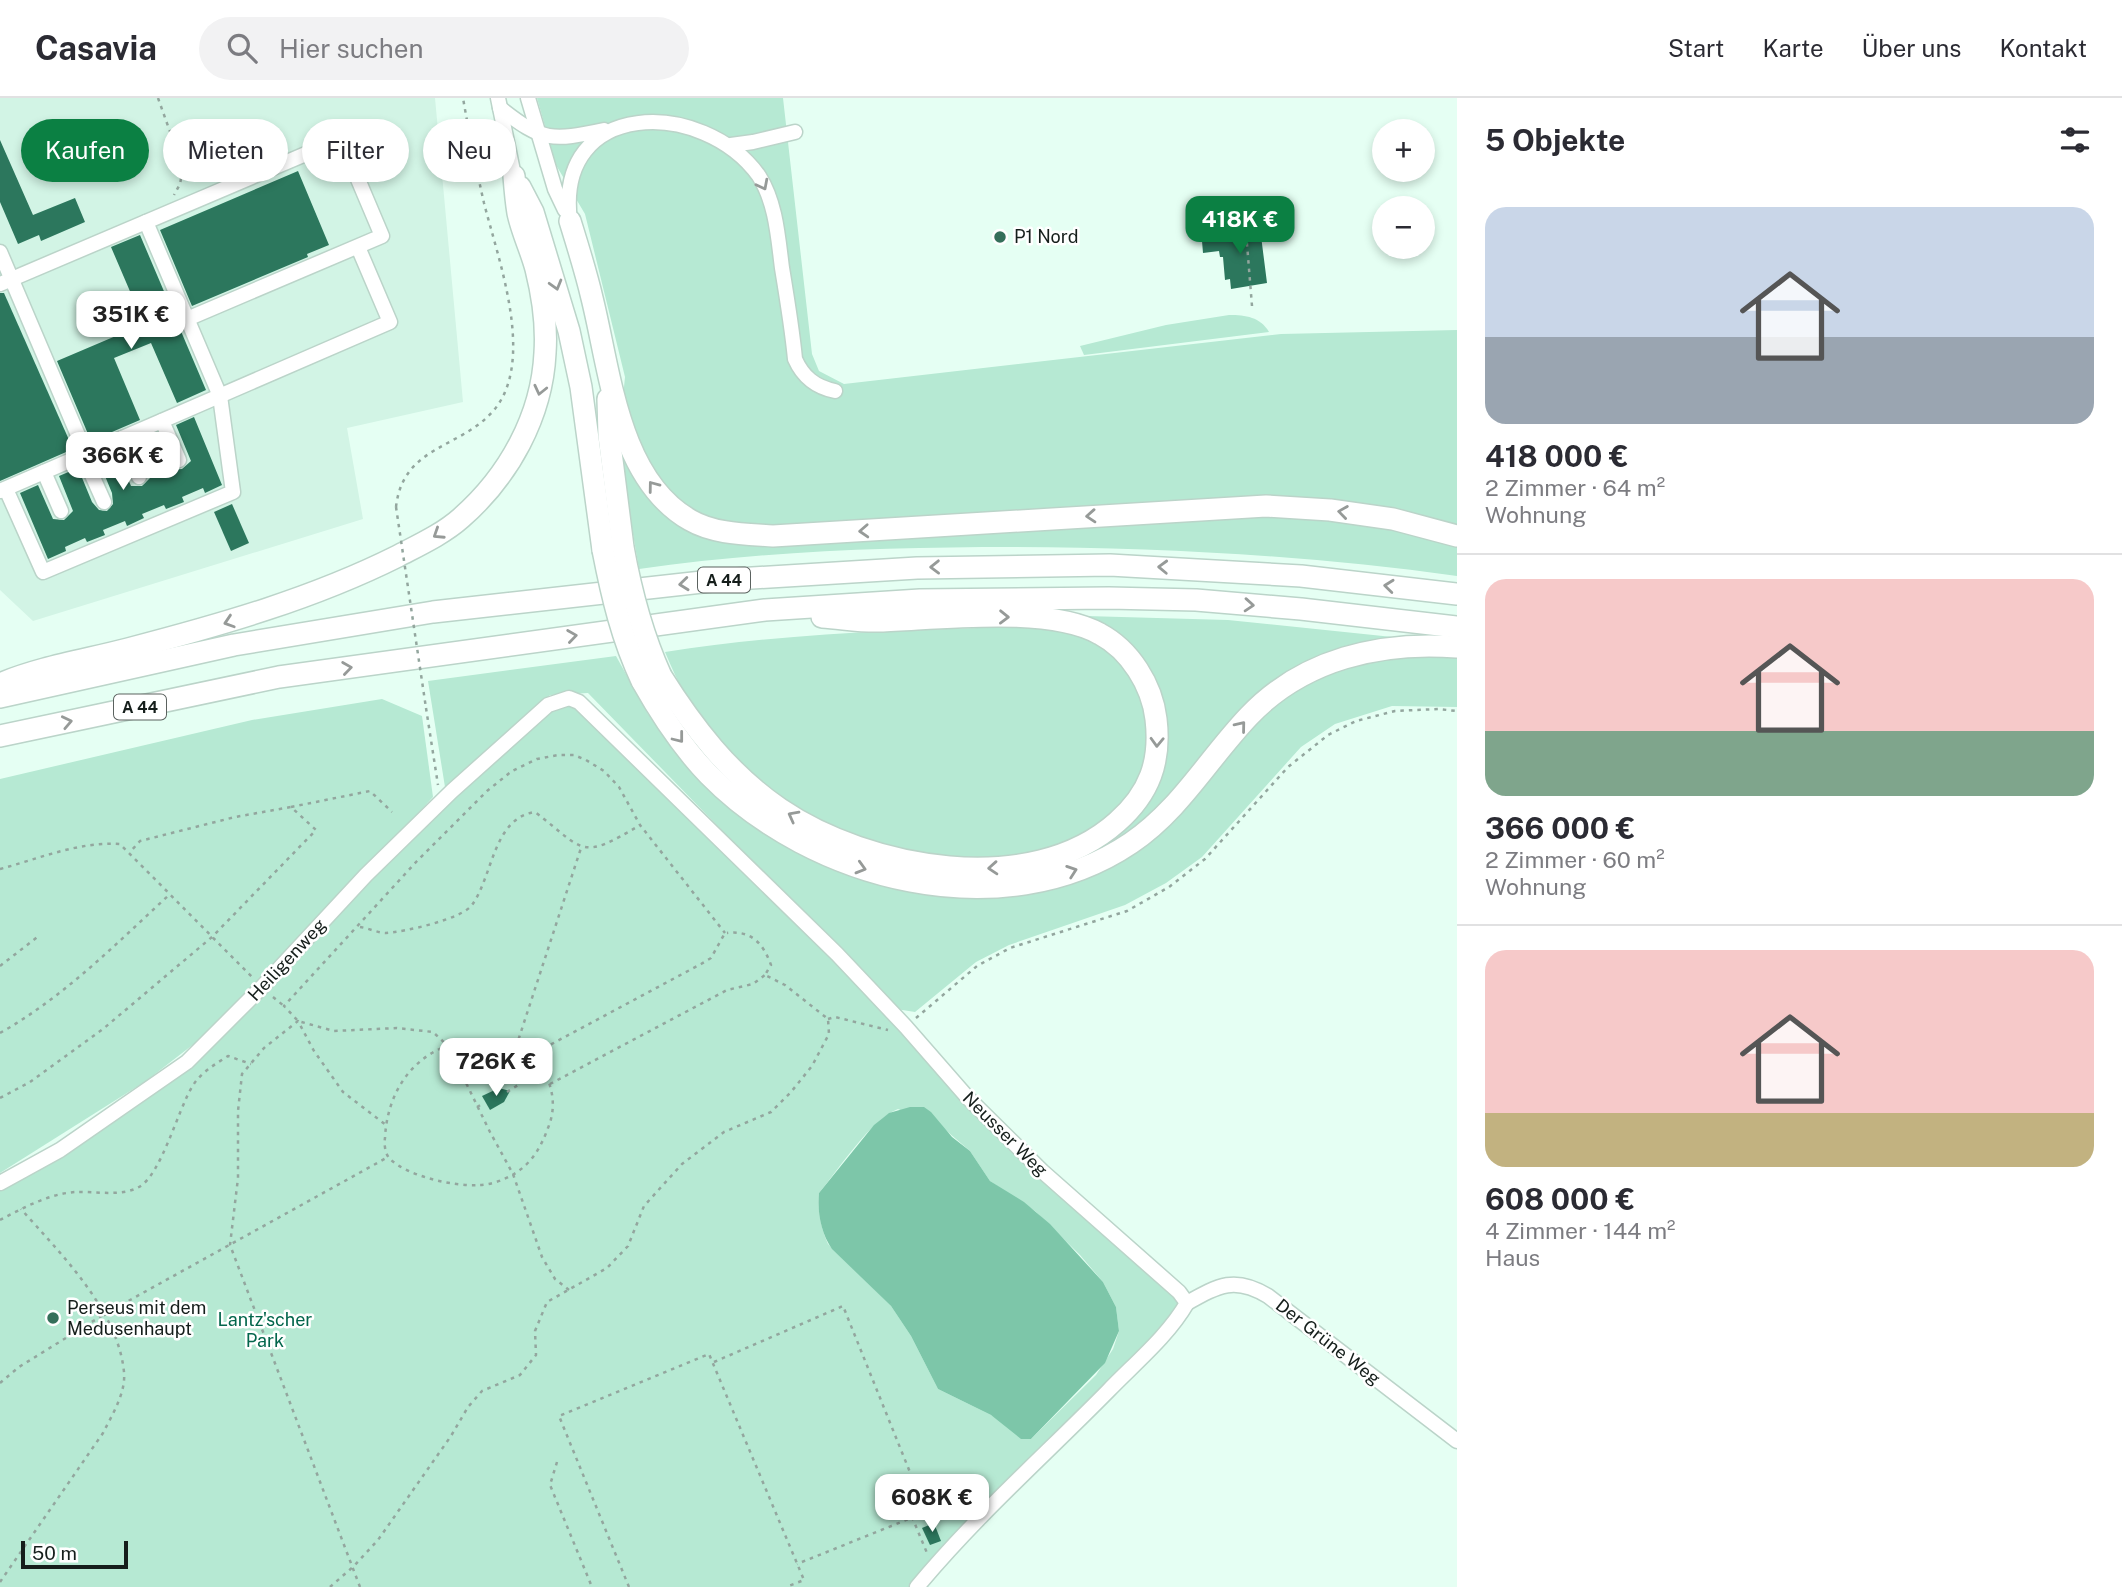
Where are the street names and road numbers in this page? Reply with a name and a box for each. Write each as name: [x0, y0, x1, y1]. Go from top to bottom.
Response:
road number: A 44: [698, 568, 750, 593]
road number: A 44: [114, 694, 166, 720]
street label: Heiligenweg: [243, 914, 330, 1005]
street label: Neusser Weg: [959, 1087, 1052, 1180]
street label: Der Grüne Weg: [1272, 1294, 1385, 1389]

